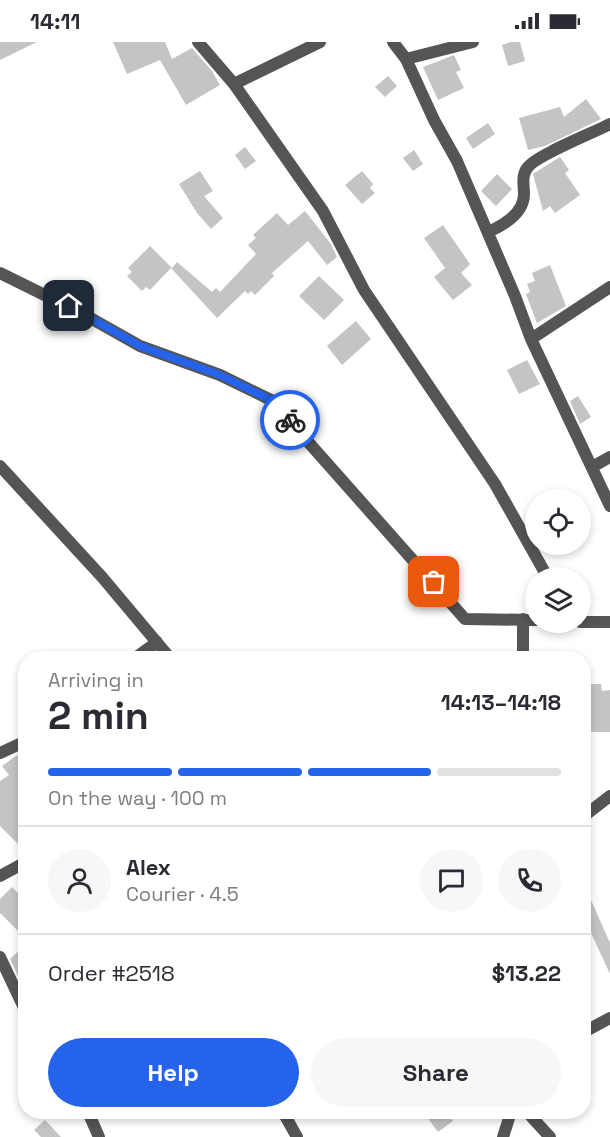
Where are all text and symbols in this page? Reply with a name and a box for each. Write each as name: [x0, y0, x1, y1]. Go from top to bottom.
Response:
text: 14:11: [30, 7, 80, 35]
pin: [43, 280, 94, 331]
icon: home: [52, 289, 85, 322]
courier: [260, 390, 320, 450]
icon: bike: [274, 404, 307, 437]
map controls: [525, 489, 591, 633]
button: locate: [525, 489, 591, 555]
pin: [408, 556, 459, 607]
icon: bag: [417, 565, 450, 598]
button: layers: [525, 567, 591, 633]
text: Arriving in: [48, 667, 144, 693]
text: 14:13–14:18: [441, 688, 561, 716]
text: 2 min: [48, 691, 149, 740]
text: On the way · 100 m: [48, 785, 227, 811]
button: person: [48, 849, 111, 912]
button: chat: [420, 849, 483, 912]
button: phone: [498, 849, 561, 912]
text: Alex: [126, 853, 171, 881]
text: Courier · 4.5: [126, 881, 239, 907]
text: Order #2518: [48, 959, 175, 987]
text: $13.22: [492, 959, 561, 987]
button: Help: [48, 1038, 299, 1107]
button: Share: [311, 1038, 561, 1107]

